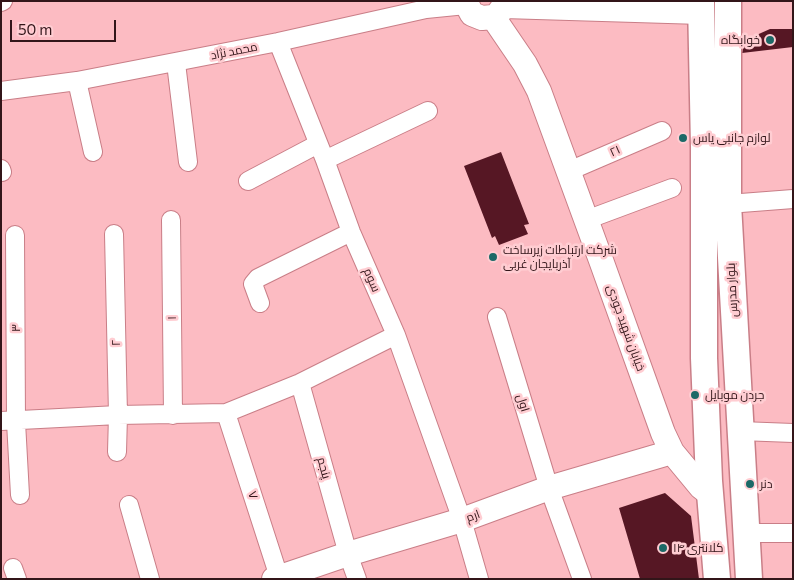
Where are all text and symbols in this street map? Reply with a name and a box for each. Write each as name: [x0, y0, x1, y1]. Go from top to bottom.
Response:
scale bar: [12, 10, 119, 42]
text: 50 m: [18, 20, 52, 38]
place label: خوابگاه: [721, 33, 760, 47]
marker: خوابگاه: [764, 34, 776, 46]
street label: محمد نژاد: [209, 39, 259, 63]
place label: لوازم جانبی یاس: [693, 131, 771, 145]
marker: لوازم جانبی یاس: [677, 132, 689, 144]
street label: ۲۱: [607, 142, 623, 160]
place label: شرکت ارتباطات زیرساخت آذربایجان غربی: [503, 243, 617, 271]
marker: شرکت ارتباطات زیرساخت آذربایجان غربی: [487, 251, 499, 263]
street label: بلوار مدرس: [723, 263, 741, 317]
street label: سوم: [361, 266, 383, 294]
street label: خیابان شهید جودی: [604, 283, 648, 373]
street label: ۱: [165, 316, 179, 320]
street label: ۳: [9, 324, 23, 332]
street label: ۲: [109, 340, 123, 346]
place label: جردن موبایل: [705, 388, 764, 402]
marker: جردن موبایل: [689, 389, 701, 401]
street label: اول: [514, 392, 532, 414]
street label: پنجم: [314, 456, 334, 480]
place label: دنر: [760, 477, 773, 491]
marker: دنر: [744, 478, 756, 490]
street label: ۷: [245, 489, 261, 501]
street label: ارم: [464, 507, 482, 525]
place label: کلانتری ۱۴: [673, 541, 724, 555]
marker: کلانتری ۱۴: [657, 542, 669, 554]

